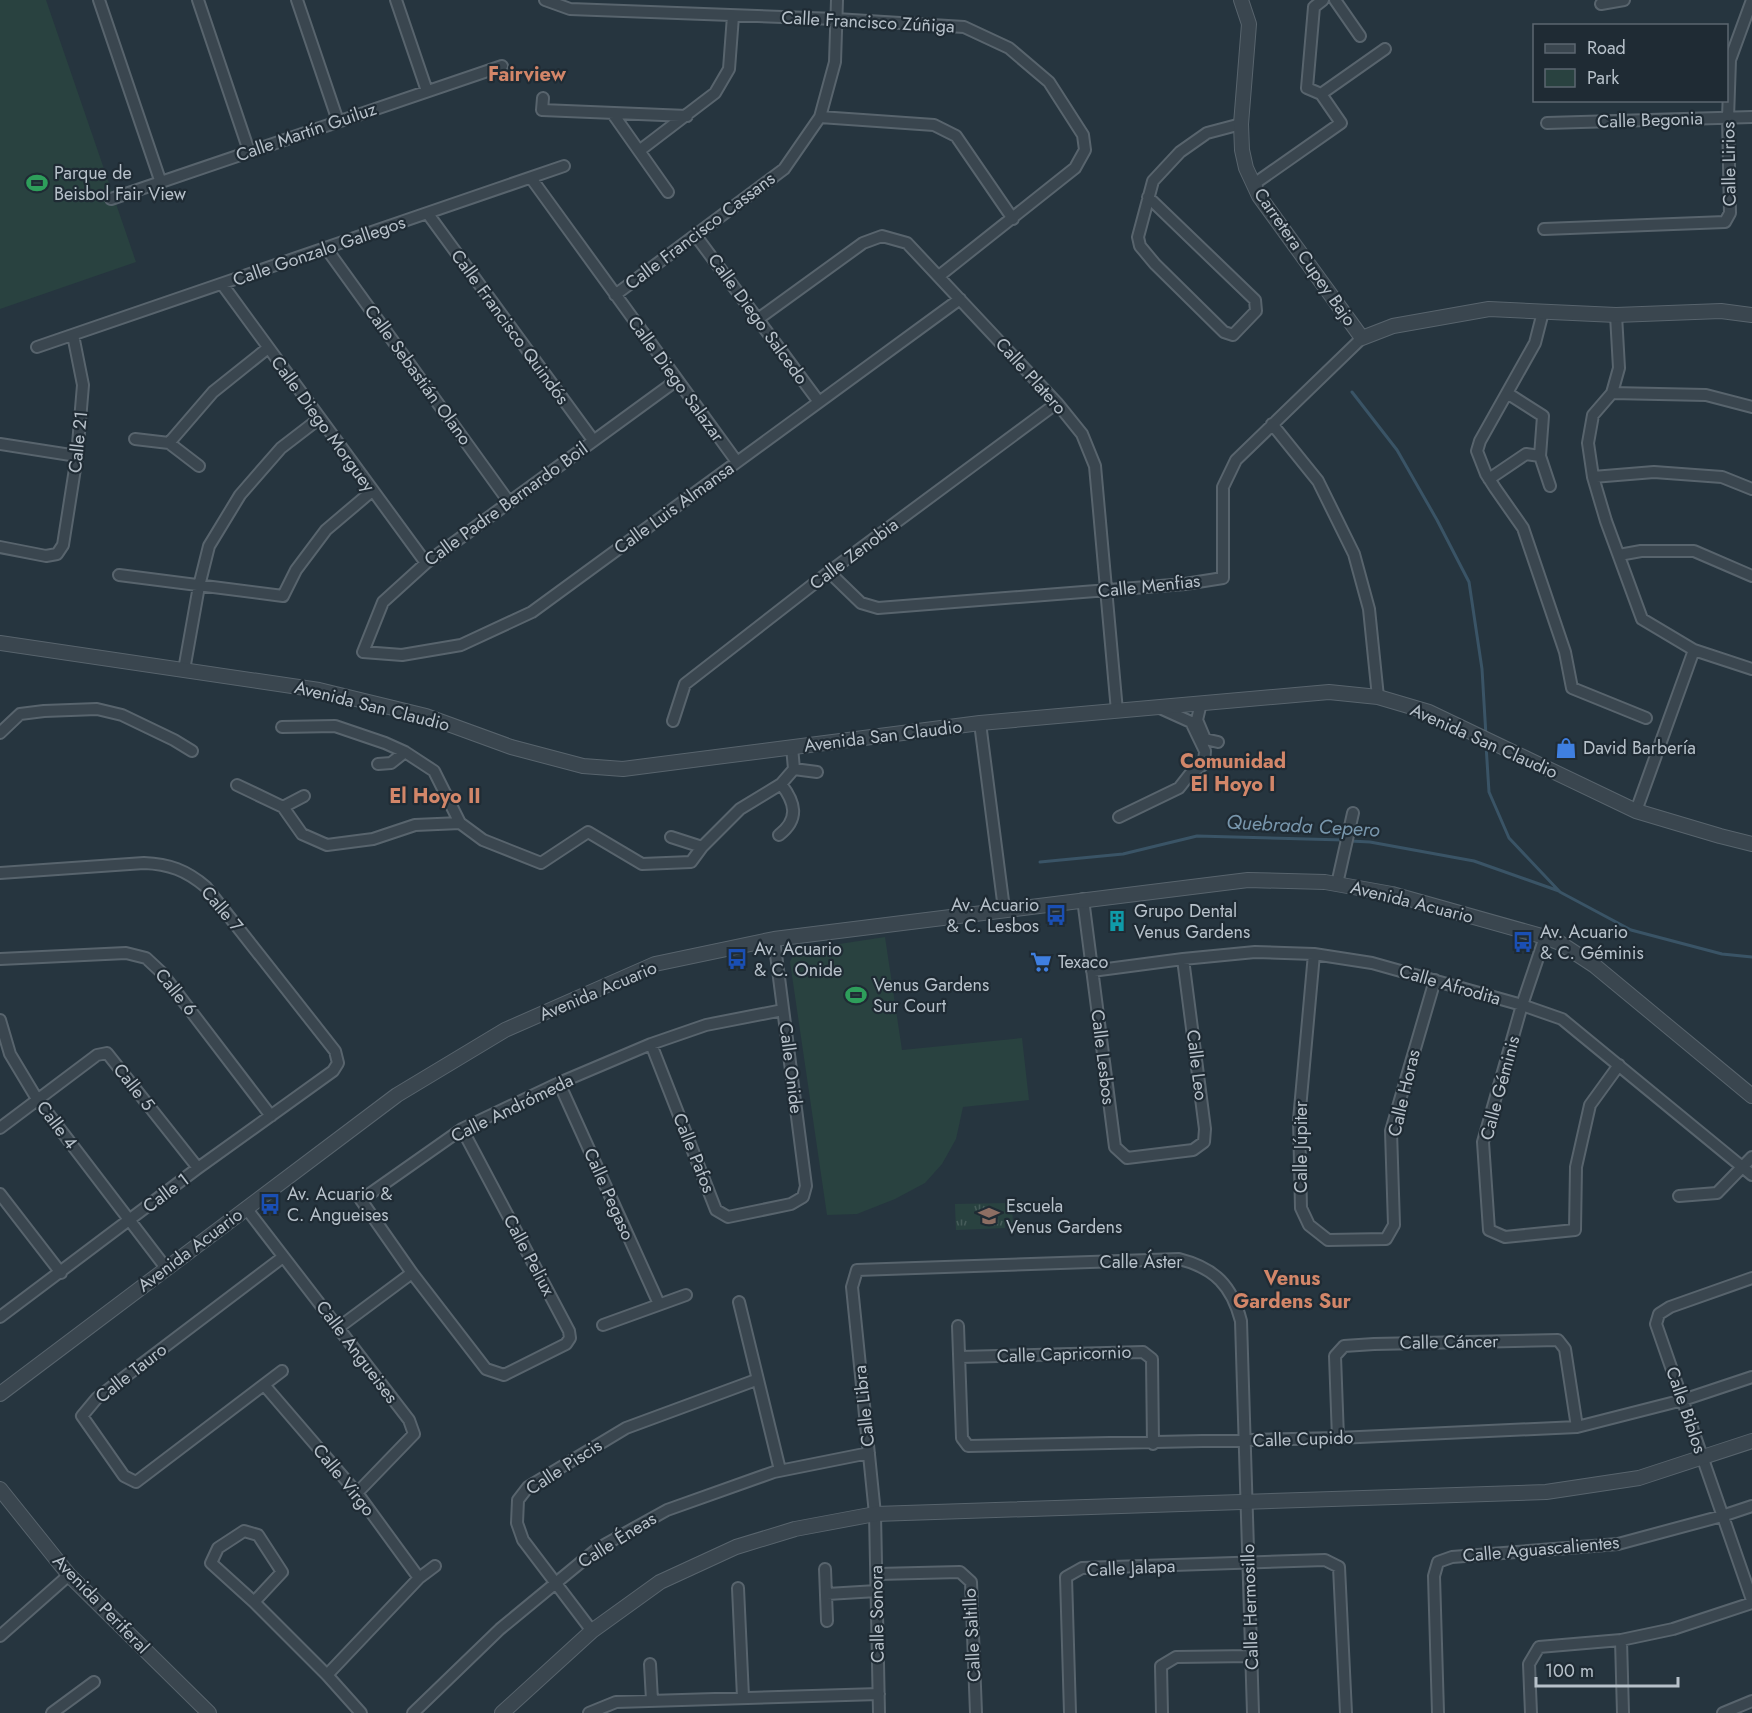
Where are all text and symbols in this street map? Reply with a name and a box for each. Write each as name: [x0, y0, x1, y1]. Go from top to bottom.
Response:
street label: Calle Francisco Zúñiga: [781, 4, 955, 40]
legend: [1533, 24, 1728, 102]
text: Road: [1587, 35, 1626, 61]
district label: Fairview: [488, 60, 567, 89]
text: Park: [1587, 65, 1619, 91]
street label: Calle Martín Guiluz: [232, 96, 380, 168]
street label: Calle Begonia: [1597, 105, 1703, 135]
street label: Calle Lirios: [1715, 121, 1743, 207]
place label: Parque de Beisbol Fair View: [54, 160, 187, 207]
street label: Calle Francisco Cassans: [619, 166, 781, 296]
sports icon: Parque de Beisbol Fair View: [25, 171, 49, 195]
street label: Carretera Cupey Bajo: [1247, 183, 1363, 332]
street label: Calle Gonzalo Gallegos: [229, 209, 409, 293]
street label: Calle Francisco Quindós: [445, 244, 575, 410]
street label: Calle Diego Salcedo: [702, 248, 815, 390]
street label: Calle Sebastián Olano: [358, 299, 478, 451]
street label: Calle Diego Salazar: [621, 311, 731, 448]
street label: Calle Platero: [989, 332, 1073, 420]
street label: Calle Diego Morguey: [265, 351, 381, 497]
street label: Calle 21: [62, 410, 94, 474]
street label: Calle Padre Bernardo Boil: [419, 436, 593, 572]
street label: Calle Luis Almansa: [609, 456, 739, 560]
street label: Calle Zenobia: [804, 512, 904, 596]
street label: Calle Menfias: [1096, 568, 1202, 604]
street label: Avenida San Claudio: [292, 674, 452, 738]
street label: Avenida San Claudio: [1406, 697, 1562, 785]
street label: Avenida San Claudio: [802, 713, 964, 759]
place label: David Barbería: [1583, 735, 1696, 761]
shop icon: David Barbería: [1554, 736, 1578, 760]
district label: Comunidad El Hoyo I: [1180, 747, 1286, 799]
district label: El Hoyo II: [389, 782, 481, 811]
water label: Quebrada Cepero: [1225, 807, 1381, 845]
street label: Avenida Acuario: [1348, 874, 1476, 930]
street label: Calle 7: [195, 880, 249, 938]
place label: Av. Acuario & C. Lesbos: [947, 892, 1039, 939]
place label: Grupo Dental Venus Gardens: [1134, 898, 1250, 945]
bus stop icon: Av. Acuario & C. Lesbos: [1044, 903, 1068, 927]
building icon: Grupo Dental Venus Gardens: [1105, 909, 1129, 933]
place label: Av. Acuario & C. Géminis: [1540, 919, 1644, 966]
bus stop icon: Av. Acuario & C. Géminis: [1511, 930, 1535, 954]
place label: Av. Acuario & C. Onide: [754, 936, 842, 983]
bus stop icon: Av. Acuario & C. Onide: [725, 947, 749, 971]
place label: Texaco: [1058, 949, 1108, 975]
supermarket icon: Texaco: [1029, 950, 1053, 974]
street label: Avenida Acuario: [535, 954, 661, 1028]
street label: Calle Afrodita: [1396, 958, 1504, 1012]
street label: Calle 6: [149, 963, 203, 1021]
place label: Venus Gardens Sur Court: [873, 972, 989, 1019]
sports icon: Venus Gardens Sur Court: [844, 983, 868, 1007]
street label: Calle Lesbos: [1084, 1008, 1122, 1106]
street label: Calle Onide: [773, 1021, 809, 1115]
street label: Calle Leo: [1180, 1028, 1214, 1102]
street label: Calle Géminis: [1474, 1033, 1526, 1143]
street label: Calle Horas: [1381, 1047, 1427, 1139]
street label: Calle 5: [107, 1058, 161, 1116]
street label: Calle Andrómeda: [446, 1067, 578, 1149]
street label: Calle 4: [30, 1095, 84, 1155]
street label: Calle Júpiter: [1288, 1100, 1314, 1193]
street label: Calle Pafos: [666, 1109, 722, 1197]
street label: Calle Pegaso: [577, 1144, 641, 1244]
street label: Calle 1: [137, 1167, 195, 1219]
place label: Av. Acuario & C. Angueises: [287, 1181, 392, 1228]
bus stop icon: Av. Acuario & C. Angueises: [258, 1192, 282, 1216]
place label: Escuela Venus Gardens: [1006, 1193, 1122, 1240]
street label: Avenida Acuario: [132, 1202, 248, 1298]
school or university icon: Escuela Venus Gardens: [977, 1204, 1001, 1228]
street label: Calle Peliux: [497, 1210, 561, 1300]
street label: Calle Áster: [1100, 1249, 1183, 1275]
district label: Venus Gardens Sur: [1233, 1264, 1352, 1316]
street label: Calle Angueises: [310, 1295, 404, 1409]
street label: Calle Cáncer: [1400, 1328, 1499, 1356]
street label: Calle Tauro: [90, 1337, 172, 1409]
street label: Calle Capricornio: [996, 1339, 1132, 1369]
street label: Calle Biblos: [1659, 1363, 1713, 1457]
street label: Calle Libra: [847, 1364, 881, 1448]
street label: Calle Cupido: [1252, 1424, 1354, 1454]
street label: Calle Piscis: [521, 1433, 607, 1501]
street label: Calle Virgo: [307, 1438, 381, 1522]
street label: Calle Éneas: [573, 1506, 661, 1574]
street label: Calle Aguascalientes: [1462, 1529, 1620, 1569]
street label: Calle Hermosillo: [1235, 1543, 1265, 1671]
street label: Avenida Periferal: [47, 1549, 155, 1659]
street label: Calle Jalapa: [1086, 1553, 1176, 1583]
street label: Calle Sonora: [863, 1565, 891, 1663]
street label: Calle Saltillo: [957, 1587, 987, 1682]
scale bar: [1536, 1650, 1678, 1688]
text: 100 m: [1545, 1658, 1594, 1684]

